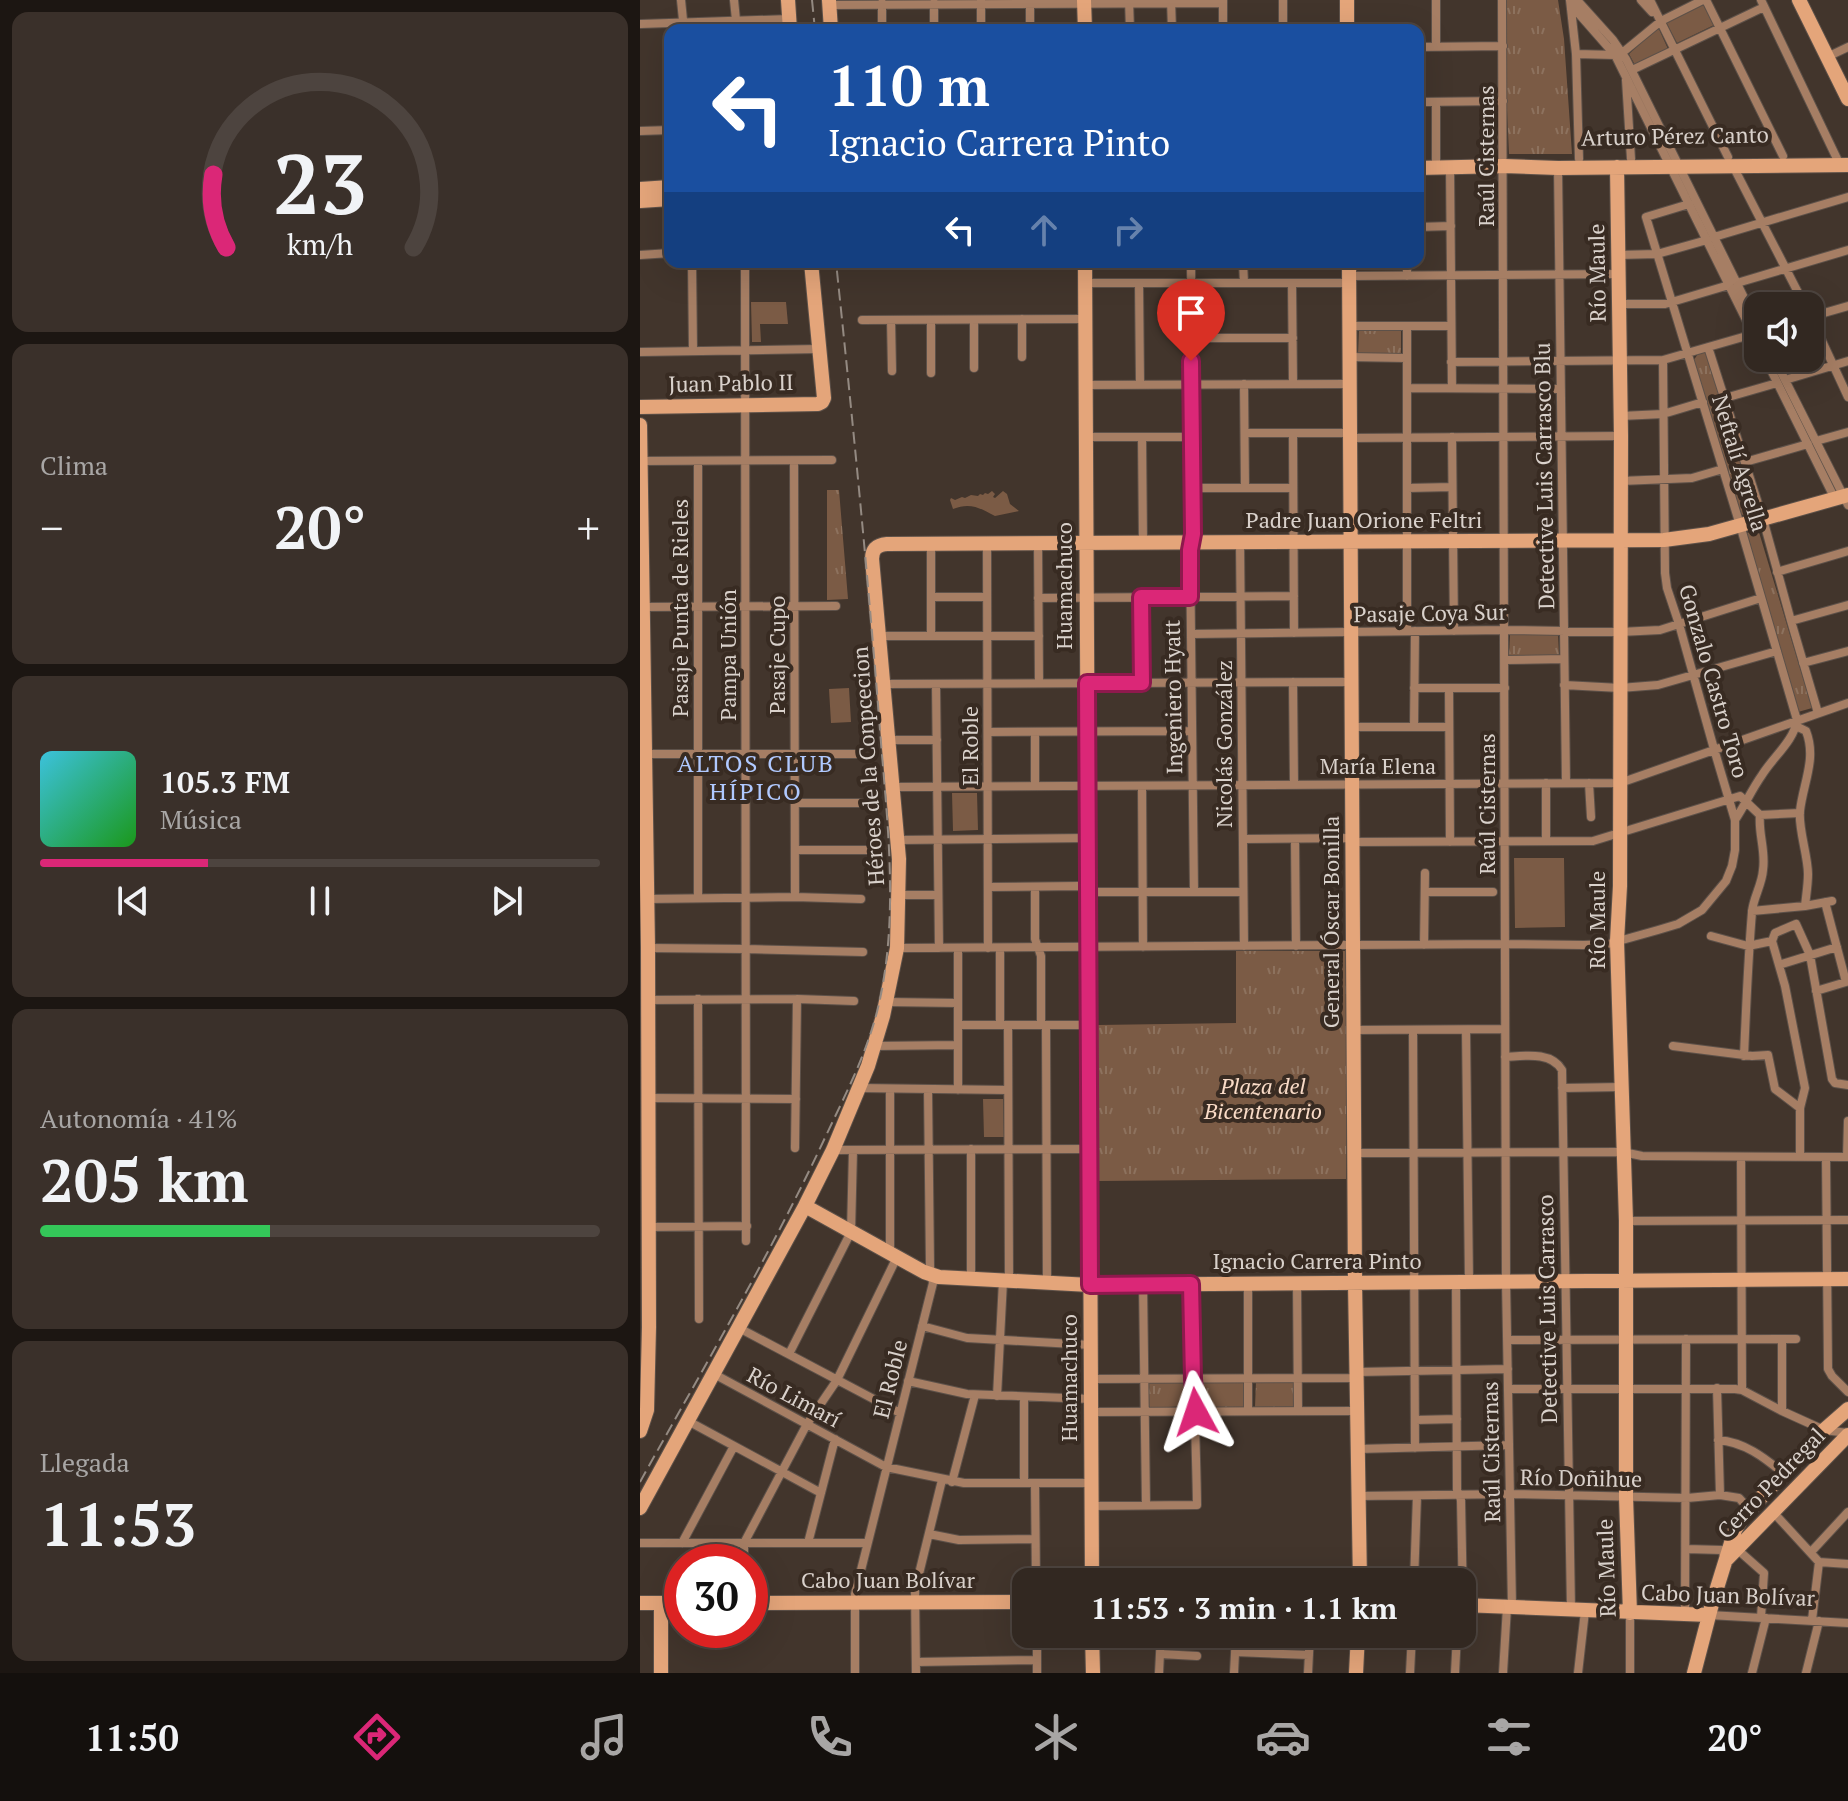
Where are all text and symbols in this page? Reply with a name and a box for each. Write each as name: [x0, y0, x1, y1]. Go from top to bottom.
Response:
text: 110 m: [828, 48, 990, 122]
icon: left: [696, 56, 800, 160]
street label: Raúl Cisternas: [1471, 85, 1500, 227]
text: Ignacio Carrera Pinto: [828, 119, 1170, 166]
street label: Arturo Pérez Canto: [1581, 119, 1769, 152]
text: 23: [273, 128, 367, 238]
icon: left: [938, 208, 982, 252]
icon: ahead: [1022, 208, 1066, 252]
icon: right: [1106, 208, 1150, 252]
street label: Río Maule: [1581, 223, 1612, 323]
text: km/h: [287, 225, 353, 263]
pin: [1157, 279, 1225, 361]
icon: arrive: [1169, 291, 1213, 335]
map controls: [1744, 292, 1824, 372]
button: sound: [1744, 292, 1824, 372]
street label: Detective Luis Carrasco Blu: [1527, 342, 1560, 610]
street label: Juan Pablo II: [668, 367, 794, 398]
street label: Neftalí Agrella: [1706, 391, 1775, 535]
text: Clima: [40, 448, 108, 482]
text: 20°: [274, 487, 366, 566]
text: −: [40, 498, 63, 557]
text: +: [577, 498, 600, 557]
street label: Pasaje Punta de Rieles: [665, 499, 694, 717]
street label: Padre Juan Orione Feltri: [1246, 505, 1482, 534]
street label: Huamachuco: [1049, 522, 1078, 650]
street label: Gonzalo Castro Toro: [1673, 581, 1756, 781]
street label: Pampa Unión: [713, 589, 742, 721]
street label: Pasaje Cupo: [762, 596, 791, 715]
street label: Pasaje Coya Sur: [1353, 597, 1507, 628]
street label: Ingeniero Hyatt: [1157, 619, 1188, 775]
street label: Héroes de la Conpcecion: [845, 645, 890, 887]
street label: Nicolás González: [1209, 660, 1238, 828]
street label: El Roble: [955, 706, 984, 786]
street label: Raúl Cisternas: [1472, 733, 1501, 875]
district label: ALTOS CLUB HÍPICO: [677, 747, 835, 807]
street label: María Elena: [1320, 751, 1436, 780]
text: 105.3 FM: [160, 762, 290, 802]
text: Música: [160, 802, 242, 836]
street label: General Óscar Bonilla: [1316, 816, 1345, 1028]
street label: Río Maule: [1582, 871, 1611, 969]
icon: previous: [111, 879, 155, 923]
icon: pause: [298, 879, 342, 923]
icon: next: [485, 879, 529, 923]
park label: Plaza del Bicentenario: [1203, 1071, 1322, 1125]
text: Autonomía · 41%: [40, 1101, 238, 1135]
text: 205 km: [40, 1140, 248, 1219]
street label: Detective Luis Carrasco: [1530, 1194, 1563, 1424]
street label: Ignacio Carrera Pinto: [1212, 1246, 1422, 1275]
street label: Huamachuco: [1054, 1314, 1083, 1442]
street label: El Roble: [866, 1336, 913, 1421]
street label: Río Limarí: [742, 1360, 846, 1433]
position arrow: [1154, 1370, 1238, 1454]
street label: Raúl Cisternas: [1475, 1381, 1506, 1523]
street label: Cerro Pedregal: [1710, 1421, 1831, 1544]
text: Llegada: [40, 1445, 130, 1479]
street label: Río Doñihue: [1520, 1462, 1642, 1493]
text: 11:53: [40, 1484, 196, 1563]
street label: Río Maule: [1589, 1518, 1622, 1618]
speed limit sign: 30: [664, 1544, 768, 1648]
street label: Cabo Juan Bolívar: [801, 1565, 976, 1594]
street label: Cabo Juan Bolívar: [1641, 1577, 1816, 1612]
text: 11:53 · 3 min · 1.1 km: [1091, 1588, 1397, 1628]
icon: directions: [349, 1709, 405, 1765]
icon: music: [576, 1709, 632, 1765]
icon: phone: [802, 1709, 858, 1765]
icon: climate: [1028, 1709, 1084, 1765]
icon: car: [1255, 1709, 1311, 1765]
icon: filters: [1481, 1709, 1537, 1765]
text: 11:50: [85, 1714, 179, 1761]
text: 20°: [1707, 1714, 1763, 1761]

